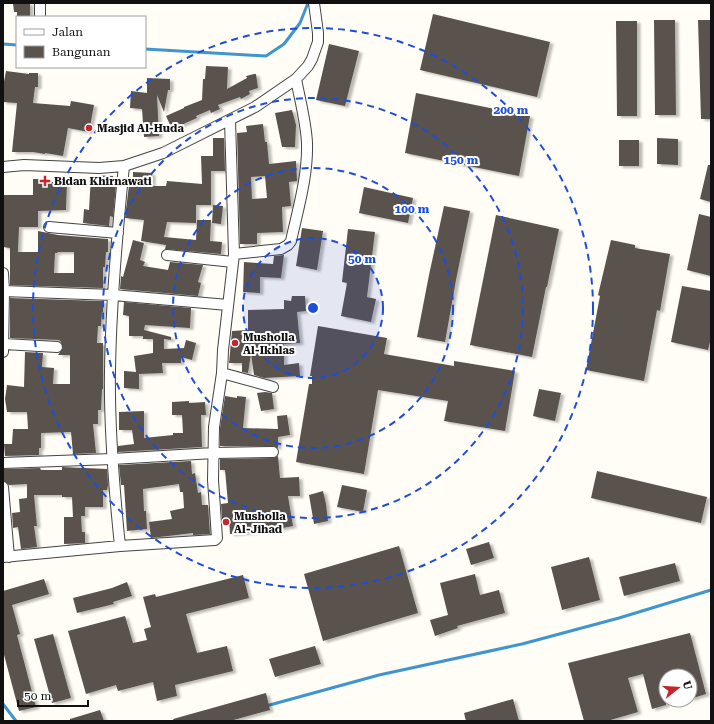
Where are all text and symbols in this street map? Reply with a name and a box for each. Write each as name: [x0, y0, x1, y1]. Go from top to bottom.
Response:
legend: [16, 16, 146, 68]
text: Jalan: [52, 25, 83, 39]
text: Bangunan: [52, 45, 111, 59]
text: 200 m: [494, 103, 529, 117]
place label: Masjid Al-Huda: [97, 122, 184, 135]
marker: Masjid Al-Huda: [84, 123, 94, 133]
text: 150 m: [444, 153, 479, 167]
marker: Bidan Khirnawati: [39, 175, 51, 187]
place label: Bidan Khirnawati: [54, 175, 152, 188]
text: 100 m: [395, 202, 430, 216]
text: 50 m: [348, 252, 376, 266]
centre of rings: [306, 301, 320, 315]
place label: Musholla Al-Ikhlas: [243, 331, 295, 357]
marker: Musholla Al-Ikhlas: [230, 338, 240, 348]
place label: Musholla Al-Jihad: [234, 510, 286, 536]
marker: Musholla Al-Jihad: [221, 517, 231, 527]
north arrow: [658, 668, 698, 708]
text: U: [680, 679, 695, 692]
scale bar: [18, 682, 88, 708]
text: 50 m: [24, 689, 51, 703]

